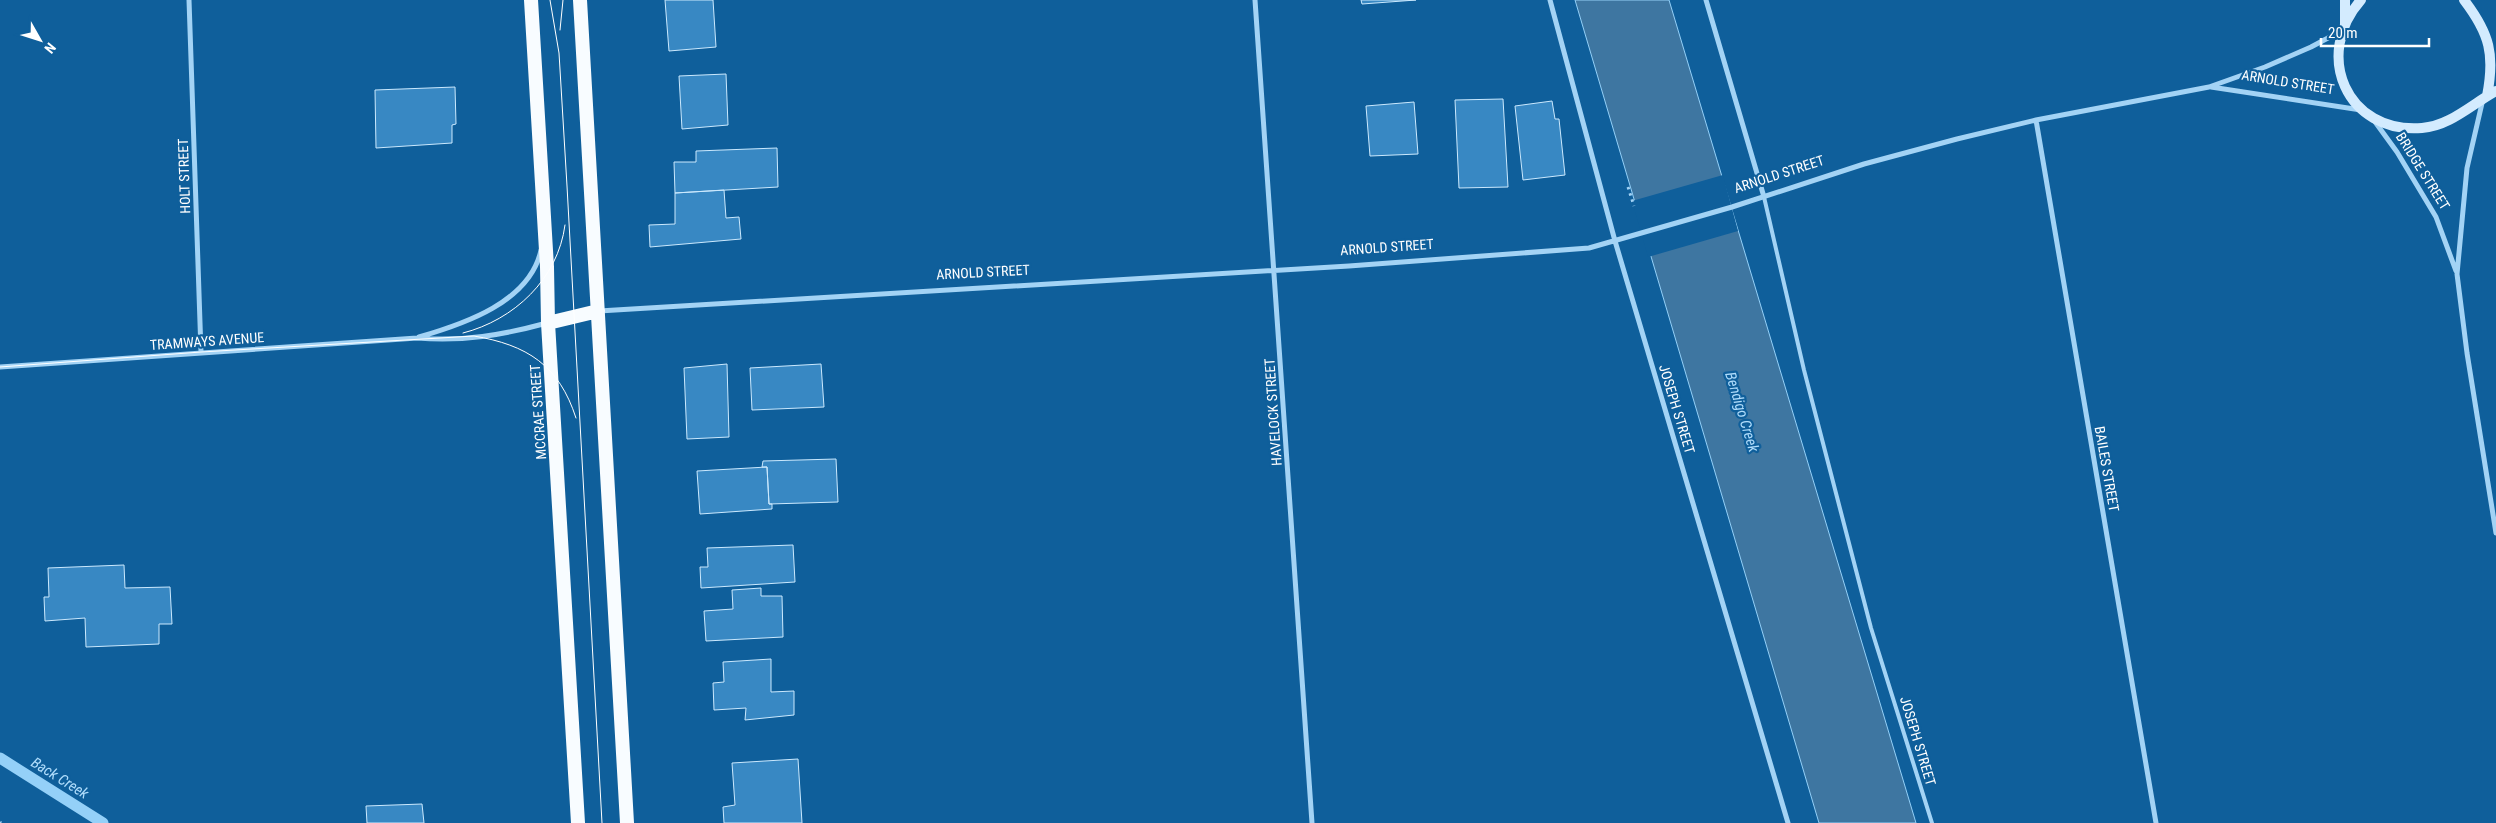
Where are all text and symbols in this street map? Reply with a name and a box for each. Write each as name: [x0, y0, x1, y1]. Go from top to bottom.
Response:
north arrow: [15, 15, 65, 65]
scale bar: [2321, 15, 2428, 47]
text: 20 m: [2328, 24, 2358, 42]
text: N: [41, 40, 59, 57]
street label: ARNOLD STREET: [2240, 67, 2336, 97]
street label: BRIDGE STREET: [2393, 129, 2453, 213]
street label: HOLT STREET: [175, 138, 193, 214]
street label: ARNOLD STREET: [1732, 152, 1826, 196]
street label: ARNOLD STREET: [1340, 236, 1434, 258]
street label: ARNOLD STREET: [936, 262, 1030, 282]
street label: TRAMWAYS AVENUE: [149, 329, 265, 353]
street label: HAVELOCK STREET: [1261, 358, 1285, 466]
street label: JOSEPH STREET: [1656, 362, 1698, 456]
street label: MCCRAE STREET: [527, 364, 549, 460]
water label: Bendigo Creek: [1721, 370, 1763, 455]
street label: BAILES STREET: [2092, 425, 2122, 513]
street label: JOSEPH STREET: [1897, 694, 1939, 788]
water label: Back Creek: [28, 753, 92, 803]

